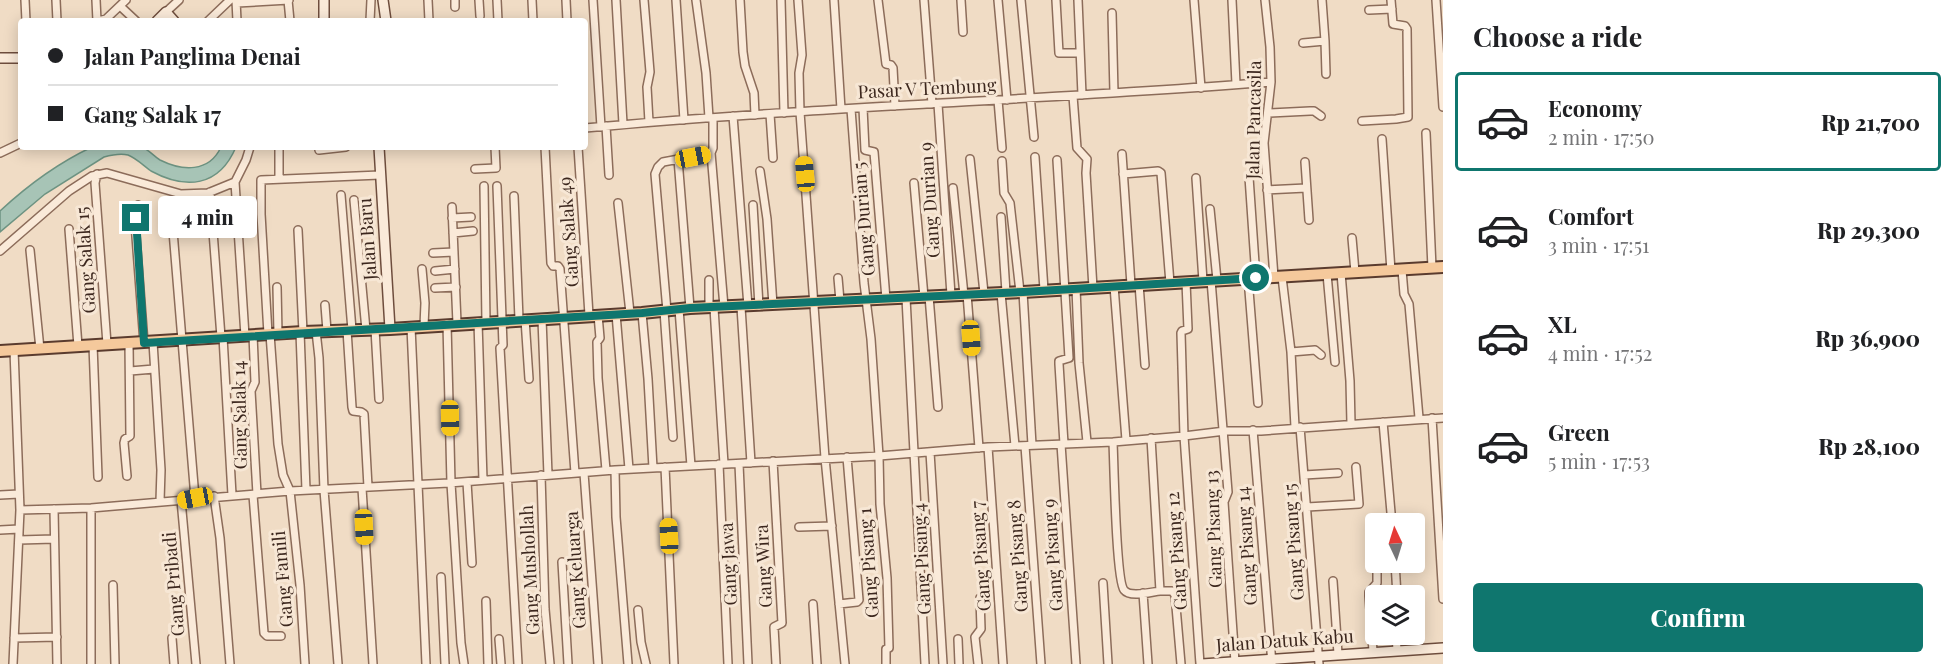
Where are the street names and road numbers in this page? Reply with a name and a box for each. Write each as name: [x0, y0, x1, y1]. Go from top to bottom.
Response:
street label: Jalan Pancasila: [1240, 60, 1266, 181]
street label: Pasar V Tembung: [857, 72, 997, 104]
street label: Gang Durian 9: [913, 141, 945, 259]
street label: Gang Durian 5: [846, 161, 880, 277]
street label: Gang Salak 49: [552, 176, 584, 288]
street label: Jalan Baru: [352, 197, 382, 282]
street label: Gang Salak 15: [69, 206, 101, 314]
street label: Gang Salak 14: [226, 360, 252, 470]
street label: Gang Pisang 13: [1199, 470, 1227, 588]
street label: Gang Pisang 15: [1277, 483, 1309, 601]
street label: Gang Pisang 14: [1230, 486, 1262, 606]
street label: Gang Pisang 12: [1160, 491, 1192, 611]
street label: Gang Pisang 9: [1036, 498, 1068, 612]
street label: Gang Pisang 7: [964, 499, 996, 612]
street label: Gang Pisang 8: [1001, 499, 1033, 613]
street label: Gang Pisang 4: [906, 502, 936, 616]
street label: Gang Mushollah: [514, 504, 544, 636]
street label: Gang Pisang 1: [852, 507, 884, 619]
street label: Gang Keluarga: [559, 510, 591, 630]
street label: Gang Jawa: [714, 522, 742, 606]
street label: Gang Wira: [749, 524, 777, 608]
street label: Gang Famili: [266, 530, 298, 628]
street label: Gang Pribadi: [156, 531, 190, 637]
street label: Jalan Datuk Kabu: [1214, 623, 1355, 657]

